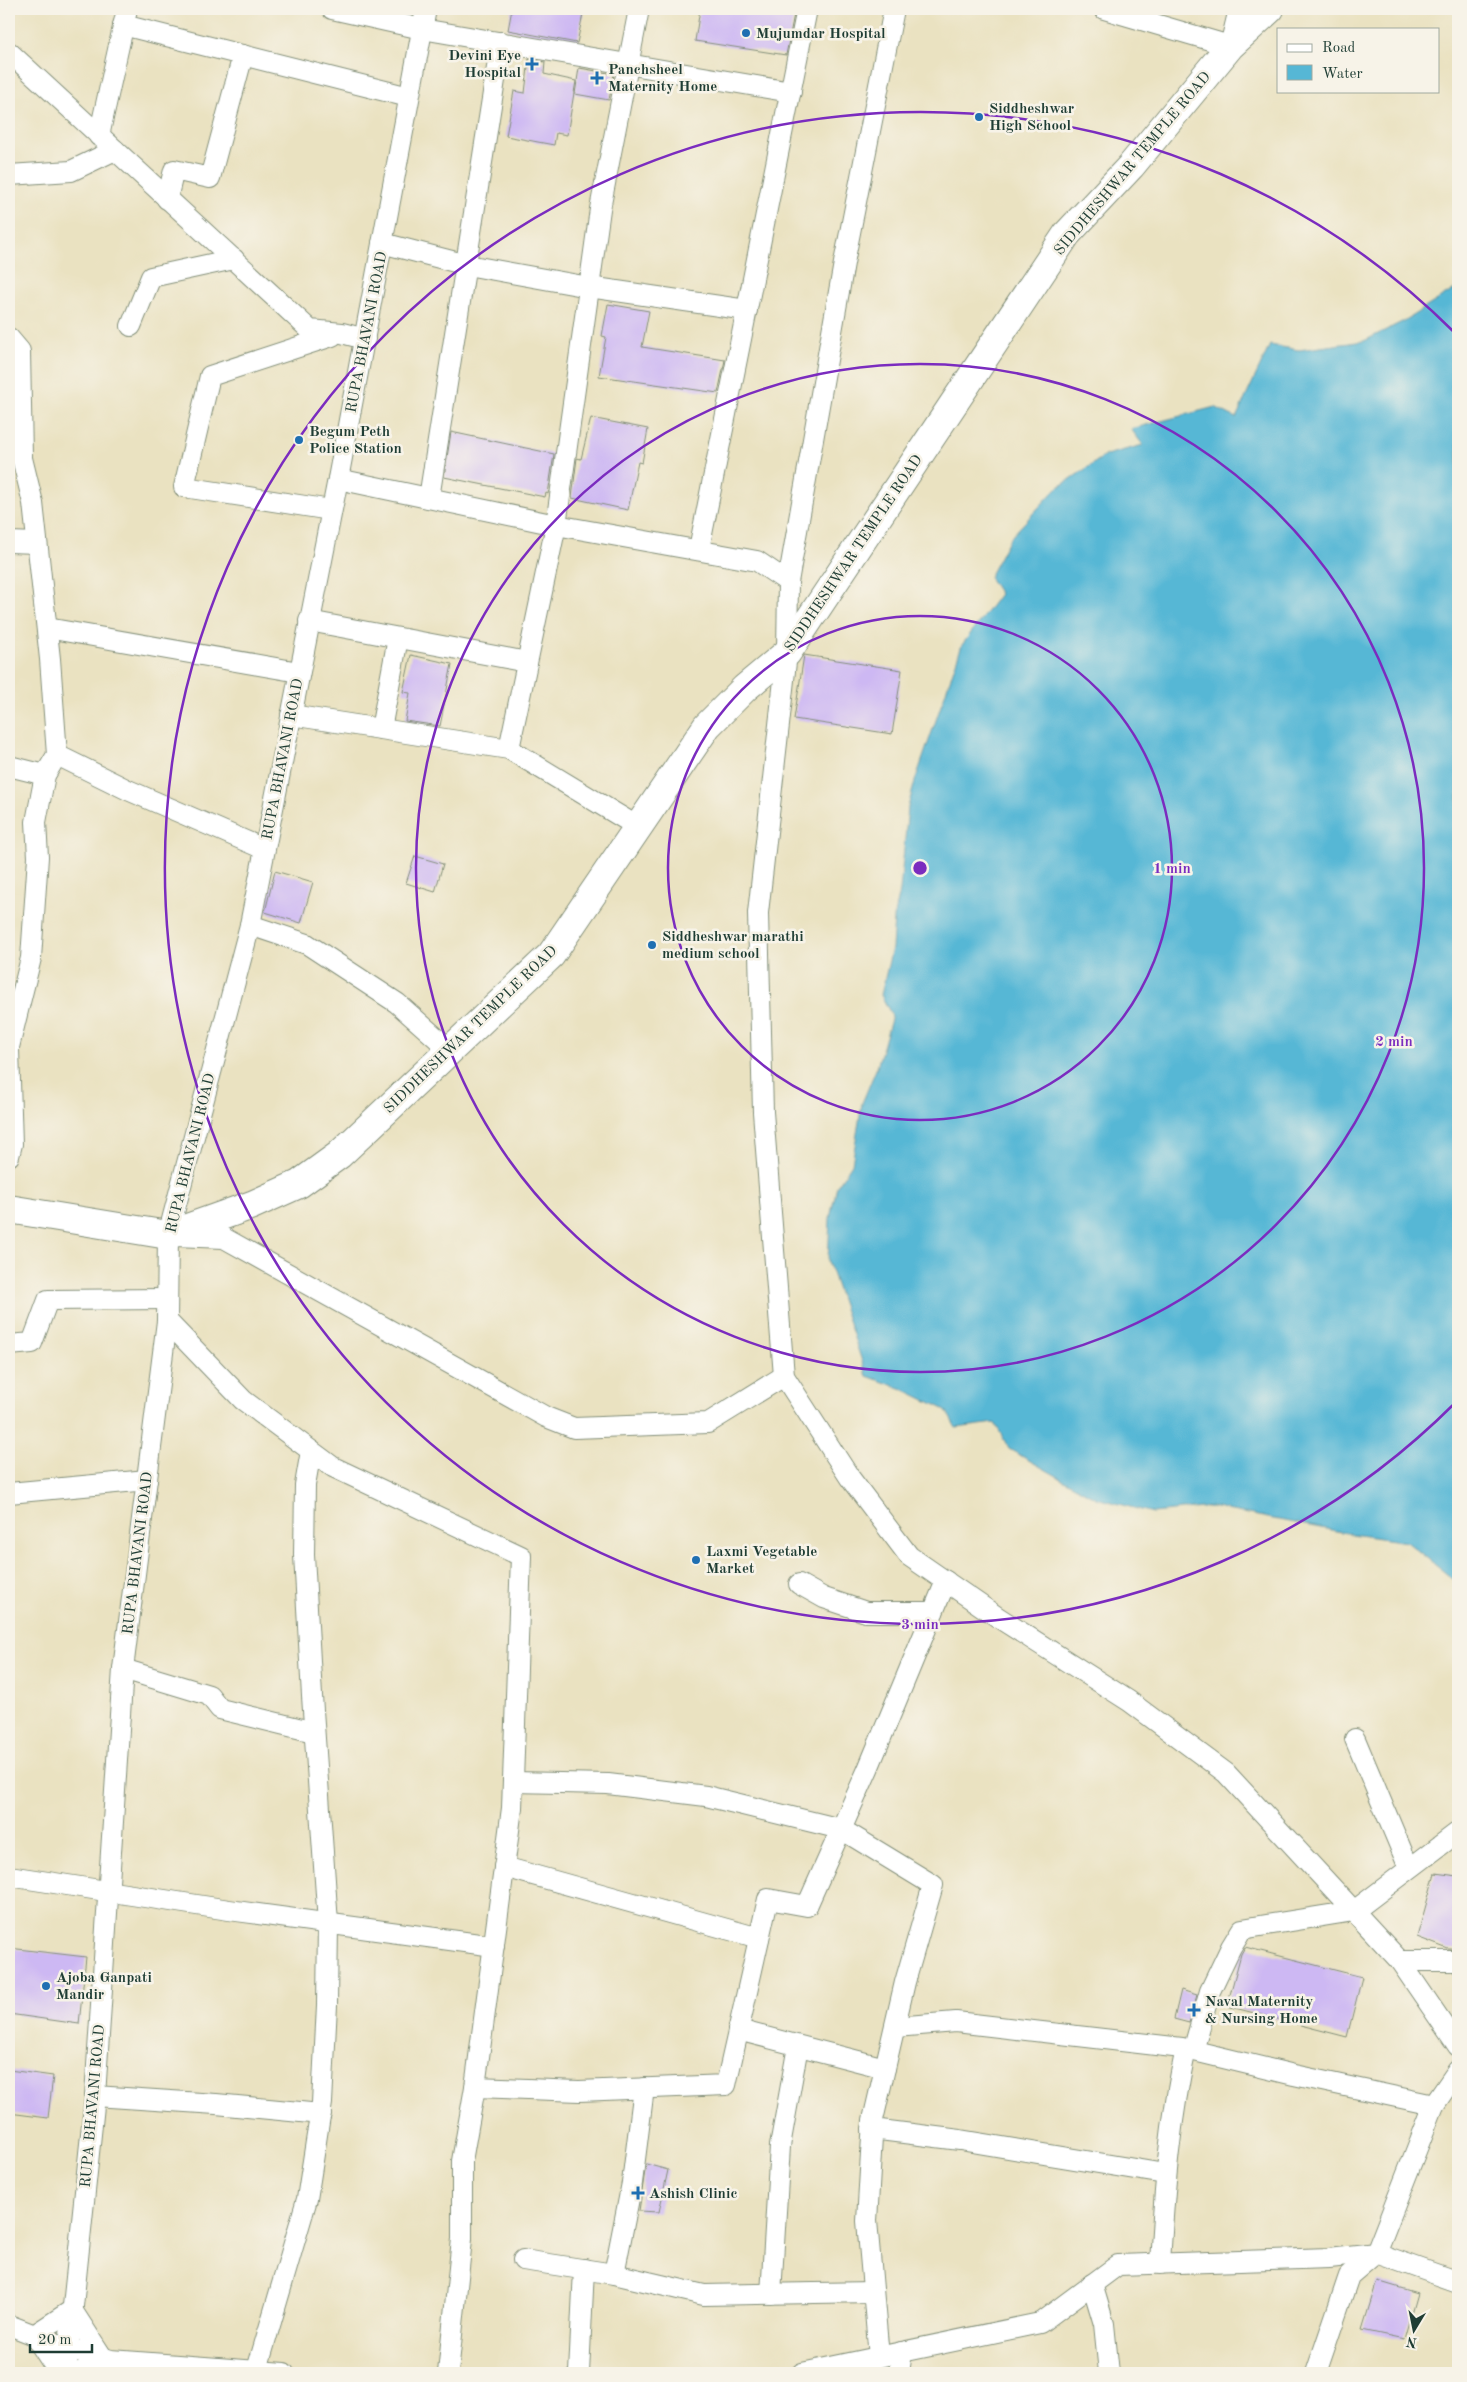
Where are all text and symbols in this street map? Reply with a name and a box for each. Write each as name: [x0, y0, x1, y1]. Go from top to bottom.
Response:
marker: Mujumdar Hospital: [740, 27, 752, 39]
place label: Mujumdar Hospital: [756, 27, 886, 42]
legend: [1277, 28, 1440, 92]
text: Road: [1322, 41, 1356, 56]
place label: Devini Eye Hospital: [448, 49, 521, 81]
marker: Devini Eye Hospital: [525, 57, 539, 71]
place label: Panchsheel Maternity Home: [608, 63, 717, 95]
text: Water: [1322, 67, 1363, 82]
street label: SIDDHESHWAR TEMPLE ROAD: [1052, 69, 1214, 258]
marker: Panchsheel Maternity Home: [590, 71, 604, 85]
place label: Siddheshwar High School: [989, 102, 1075, 134]
marker: Siddheshwar High School: [973, 111, 985, 123]
street label: RUPA BHAVANI ROAD: [344, 250, 390, 414]
place label: Begum Peth Police Station: [309, 425, 402, 457]
marker: Begum Peth Police Station: [293, 434, 305, 446]
street label: SIDDHESHWAR TEMPLE ROAD: [783, 453, 926, 655]
street label: RUPA BHAVANI ROAD: [260, 677, 306, 841]
centre of rings: [911, 859, 929, 877]
text: 1 min: [1153, 862, 1191, 877]
place label: Siddheshwar marathi medium school: [662, 930, 804, 962]
marker: Siddheshwar marathi medium school: [646, 939, 658, 951]
street label: SIDDHESHWAR TEMPLE ROAD: [382, 943, 560, 1117]
text: 2 min: [1375, 1035, 1413, 1050]
street label: RUPA BHAVANI ROAD: [164, 1072, 219, 1235]
street label: RUPA BHAVANI ROAD: [121, 1471, 156, 1635]
place label: Laxmi Vegetable Market: [706, 1545, 817, 1577]
marker: Laxmi Vegetable Market: [690, 1554, 702, 1566]
text: 3 min: [901, 1618, 939, 1633]
place label: Ajoba Ganpati Mandir: [56, 1971, 152, 2003]
marker: Ajoba Ganpati Mandir: [40, 1980, 52, 1992]
place label: Naval Maternity & Nursing Home: [1205, 1995, 1318, 2027]
marker: Naval Maternity & Nursing Home: [1187, 2003, 1201, 2017]
street label: RUPA BHAVANI ROAD: [79, 2024, 108, 2188]
marker: Ashish Clinic: [631, 2186, 645, 2200]
place label: Ashish Clinic: [649, 2187, 737, 2202]
north arrow: [1390, 2304, 1440, 2354]
scale bar: [30, 2322, 92, 2354]
text: 20 m: [38, 2333, 72, 2348]
text: N: [1405, 2334, 1418, 2350]

